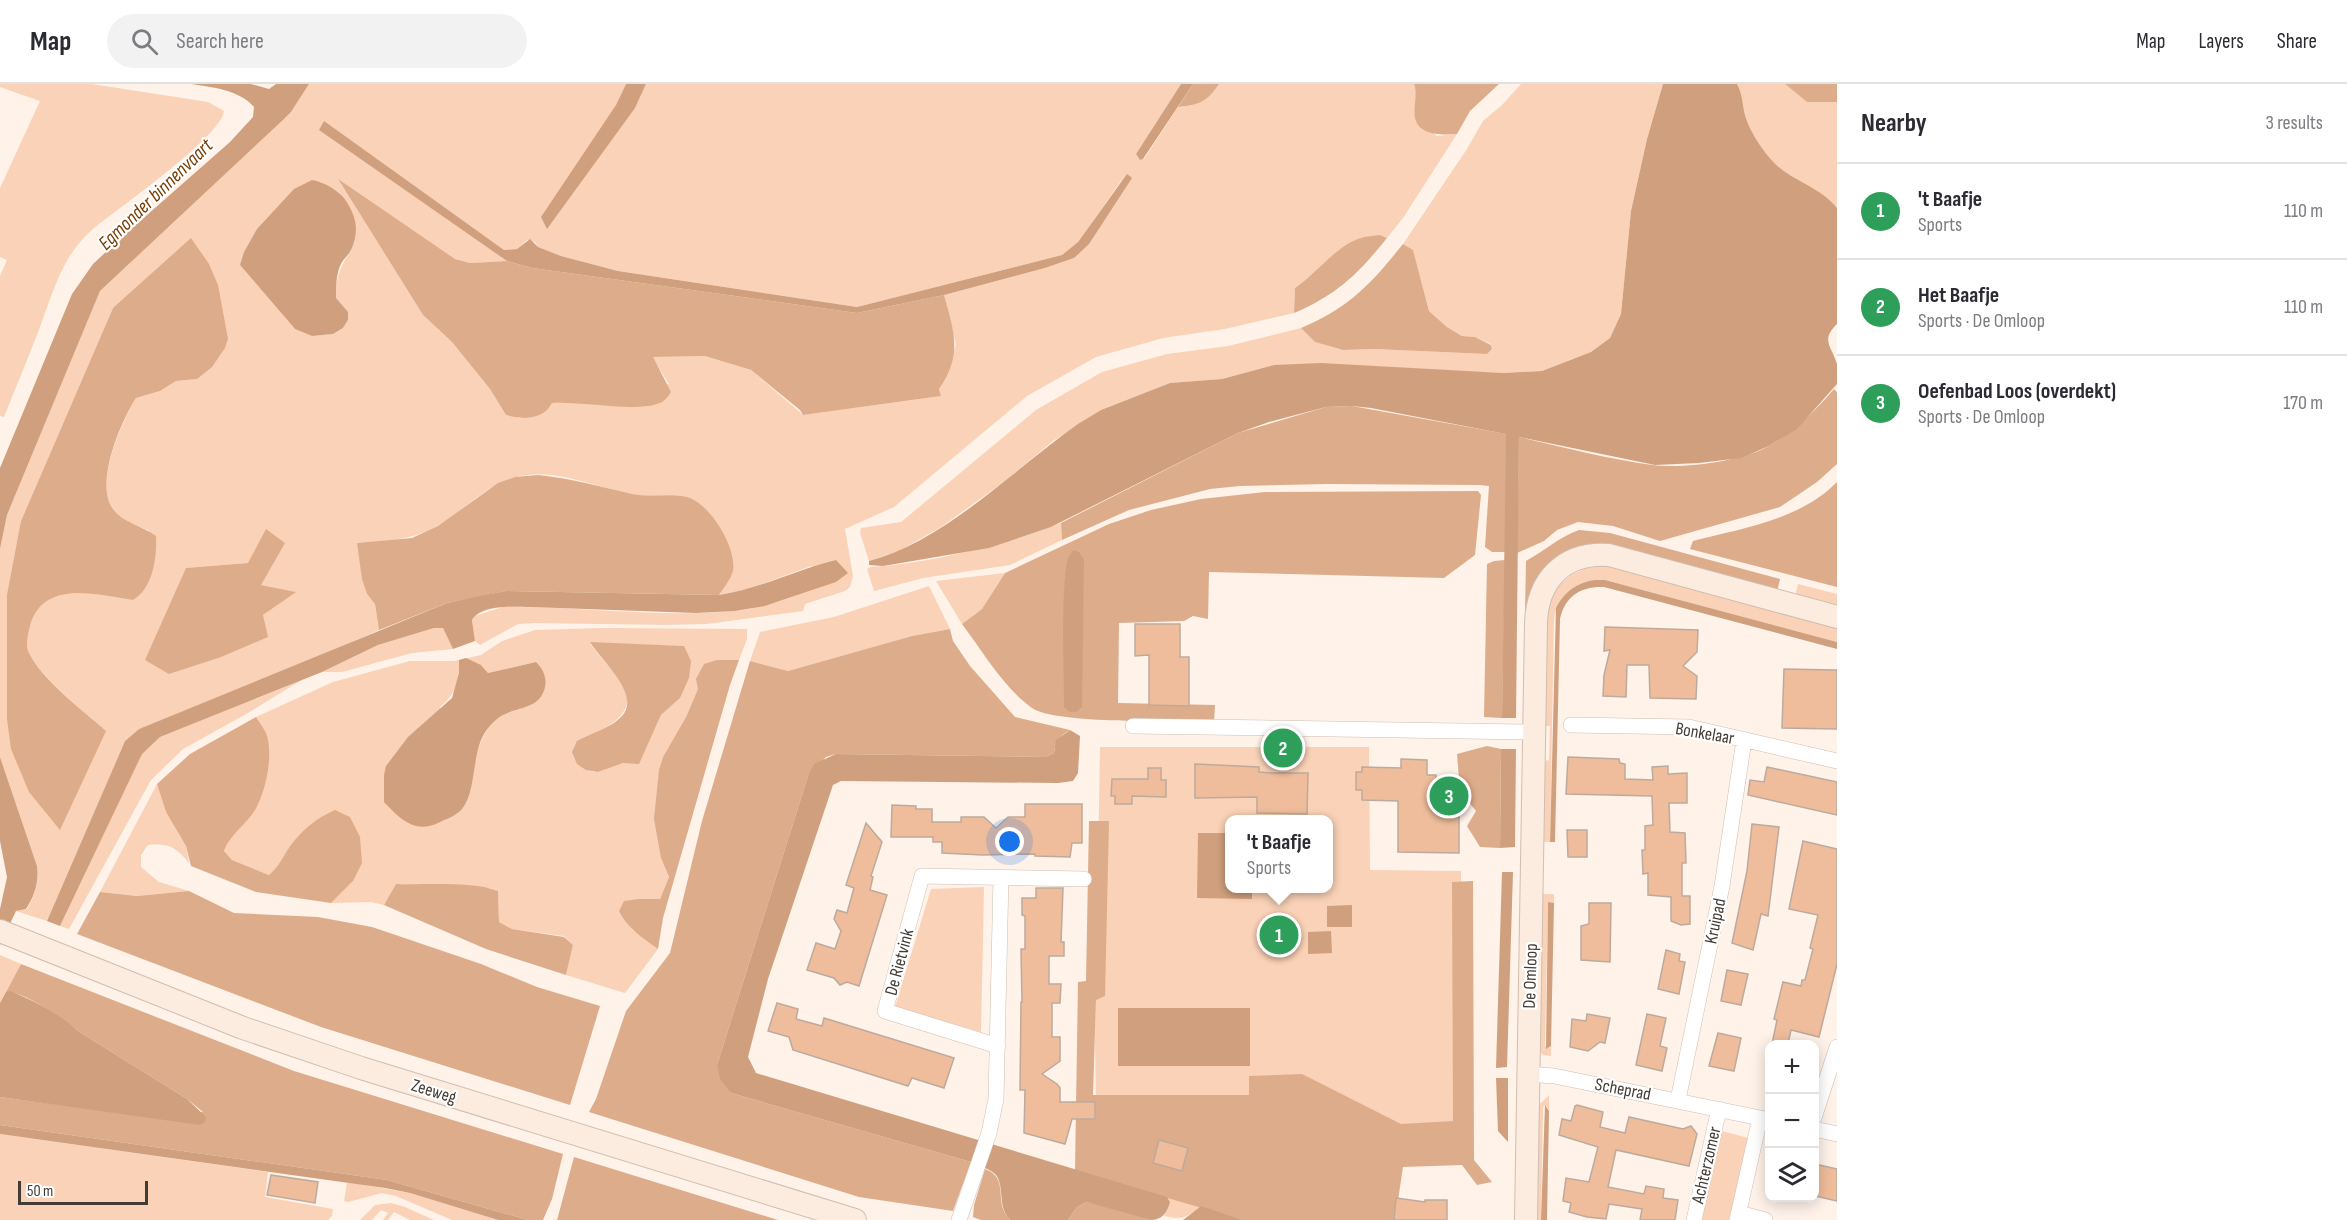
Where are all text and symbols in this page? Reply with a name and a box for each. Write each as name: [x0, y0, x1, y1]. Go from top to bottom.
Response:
search box: [107, 14, 527, 68]
text: Map: [30, 25, 71, 58]
icon: search: [128, 25, 161, 58]
text: Search here: [176, 28, 264, 55]
text: Map: [2136, 29, 2165, 54]
text: Layers: [2198, 29, 2244, 54]
text: Share: [2277, 29, 2317, 54]
text: Nearby: [1861, 108, 1927, 139]
text: 3 results: [2266, 111, 2323, 135]
water label: Egmonder binnenvaart: [93, 133, 219, 255]
text: 't Baafje: [1918, 186, 1982, 213]
text: 1: [1877, 199, 1884, 223]
text: 110 m: [2284, 199, 2323, 223]
text: Sports: [1918, 213, 1962, 237]
text: Het Baafje: [1918, 282, 1999, 309]
text: 2: [1876, 295, 1885, 319]
text: 110 m: [2284, 295, 2323, 319]
text: Sports · De Omloop: [1918, 309, 2045, 333]
text: Oefenbad Loos (overdekt): [1918, 378, 2116, 405]
text: 3: [1876, 391, 1885, 415]
text: 170 m: [2283, 391, 2323, 415]
text: Sports · De Omloop: [1918, 405, 2045, 429]
street label: Bonkelaar: [1674, 718, 1736, 749]
pin: 2: [1264, 726, 1302, 770]
pin: 3: [1430, 774, 1468, 818]
popup: [1225, 815, 1333, 893]
your location: [995, 827, 1024, 856]
text: 't Baafje: [1247, 829, 1311, 856]
text: Sports: [1247, 856, 1291, 880]
street label: Kruipad: [1700, 896, 1731, 946]
pin: 1: [1260, 912, 1298, 958]
street label: De Rietvink: [881, 926, 918, 998]
street label: De Omloop: [1519, 943, 1542, 1009]
map controls: [1765, 1040, 1819, 1202]
button: +: [1765, 1040, 1819, 1094]
street label: Scheprad: [1593, 1074, 1653, 1105]
street label: Zeeweg: [409, 1075, 459, 1108]
button: −: [1765, 1094, 1819, 1148]
street label: Achterzomer: [1687, 1125, 1726, 1207]
button: layers: [1765, 1148, 1819, 1202]
scale bar: [18, 1178, 148, 1206]
text: 50 m: [27, 1182, 53, 1201]

